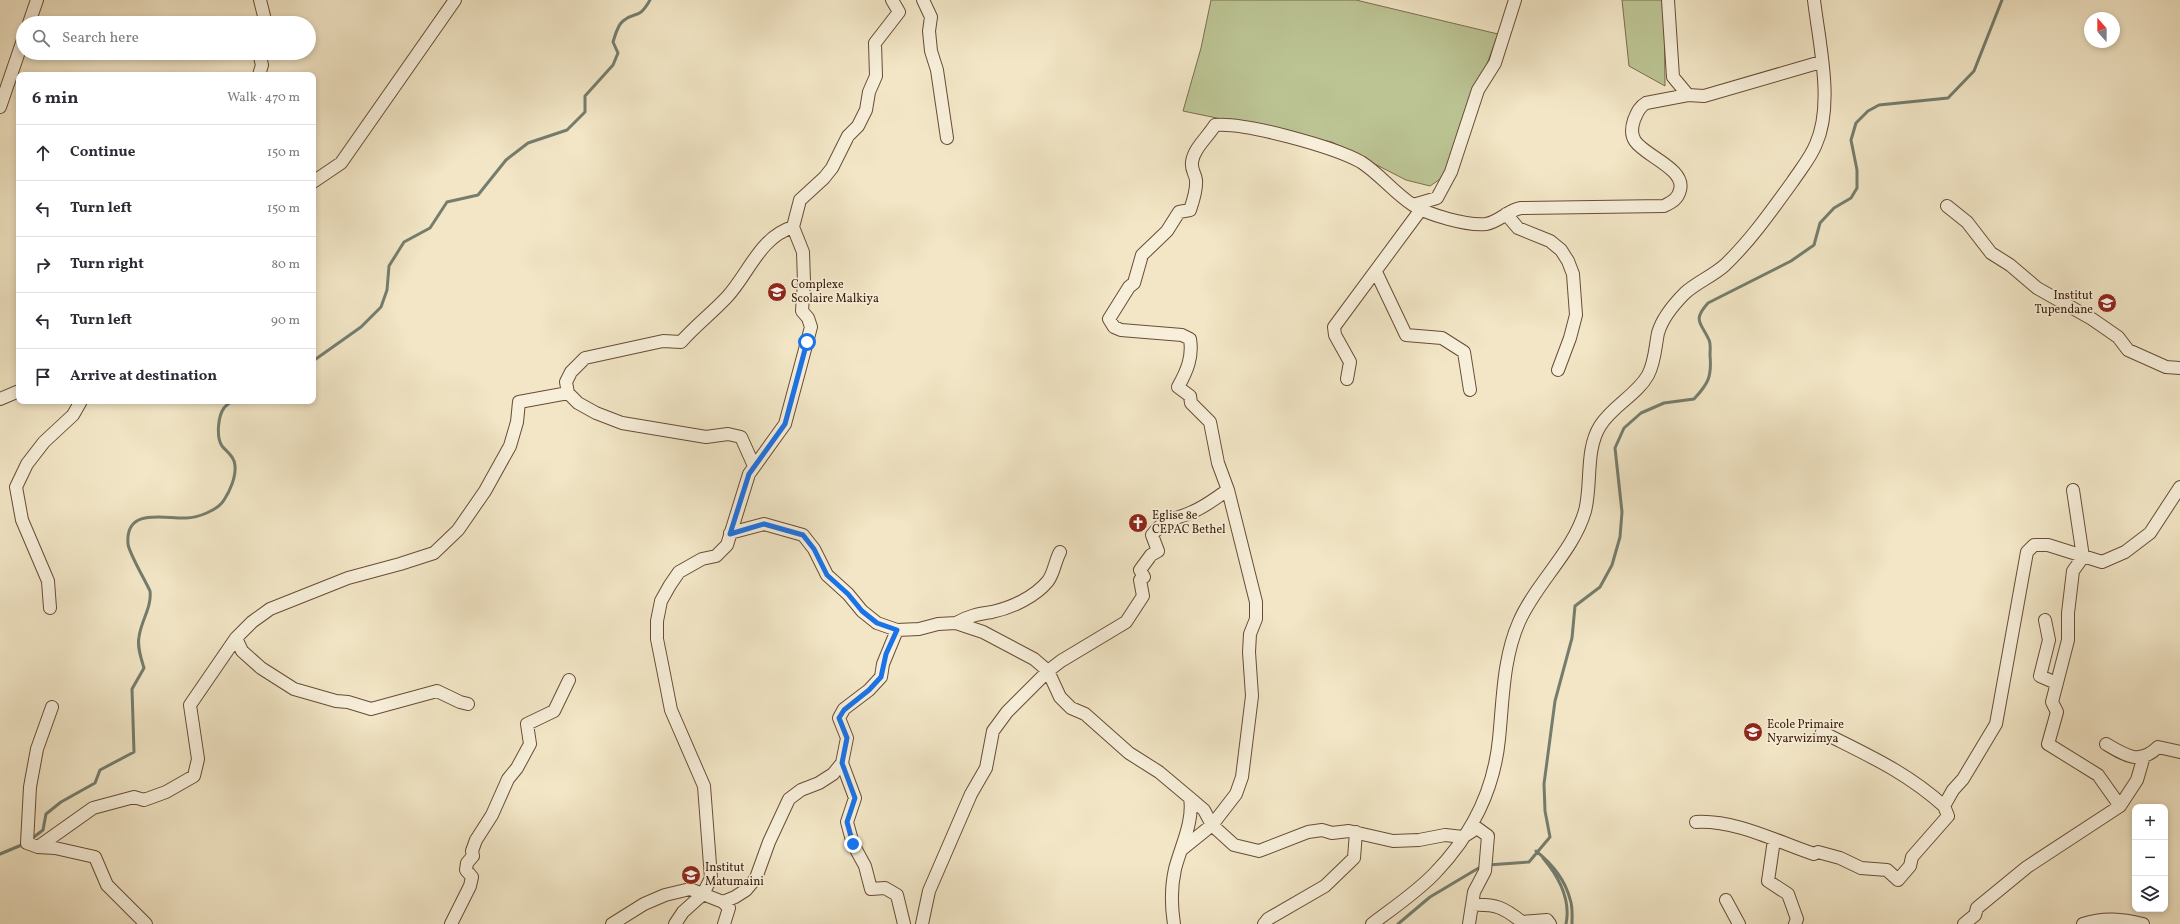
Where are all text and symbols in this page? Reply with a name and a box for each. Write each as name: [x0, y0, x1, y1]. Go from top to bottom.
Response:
north arrow: [2084, 12, 2120, 48]
search box: [16, 16, 316, 60]
icon: search: [30, 27, 52, 49]
text: Search here: [62, 28, 139, 49]
text: 6 min: [32, 87, 78, 110]
text: Walk · 470 m: [227, 89, 300, 107]
icon: ahead: [32, 142, 54, 164]
text: Continue: [70, 142, 135, 163]
text: 150 m: [267, 144, 300, 162]
icon: left: [32, 198, 54, 220]
text: Turn left: [70, 198, 132, 219]
text: 150 m: [267, 200, 300, 218]
icon: right: [32, 254, 54, 276]
text: Turn right: [70, 254, 144, 275]
text: 80 m: [271, 256, 300, 274]
place label: Complexe Scolaire Malkiya: [791, 277, 879, 307]
school or university icon: Complexe Scolaire Malkiya: [766, 281, 788, 303]
place label: Institut Tupendane: [2034, 288, 2093, 318]
school or university icon: Institut Tupendane: [2096, 292, 2118, 314]
icon: left: [32, 310, 54, 332]
text: Turn left: [70, 310, 132, 331]
text: 90 m: [271, 312, 300, 330]
route start: [798, 333, 816, 351]
icon: arrive: [32, 366, 54, 388]
text: Arrive at destination: [70, 366, 217, 387]
place label: Eglise 8e CEPAC Bethel: [1152, 508, 1226, 538]
church icon: Eglise 8e CEPAC Bethel: [1127, 512, 1149, 534]
place label: Ecole Primaire Nyarwizimya: [1767, 717, 1844, 747]
school or university icon: Ecole Primaire Nyarwizimya: [1742, 721, 1764, 743]
map controls: [2132, 804, 2168, 912]
button: +: [2132, 804, 2168, 840]
route end: [844, 835, 862, 853]
button: −: [2132, 840, 2168, 876]
place label: Institut Matumaini: [705, 860, 764, 890]
school or university icon: Institut Matumaini: [680, 864, 702, 886]
button: layers: [2132, 876, 2168, 912]

